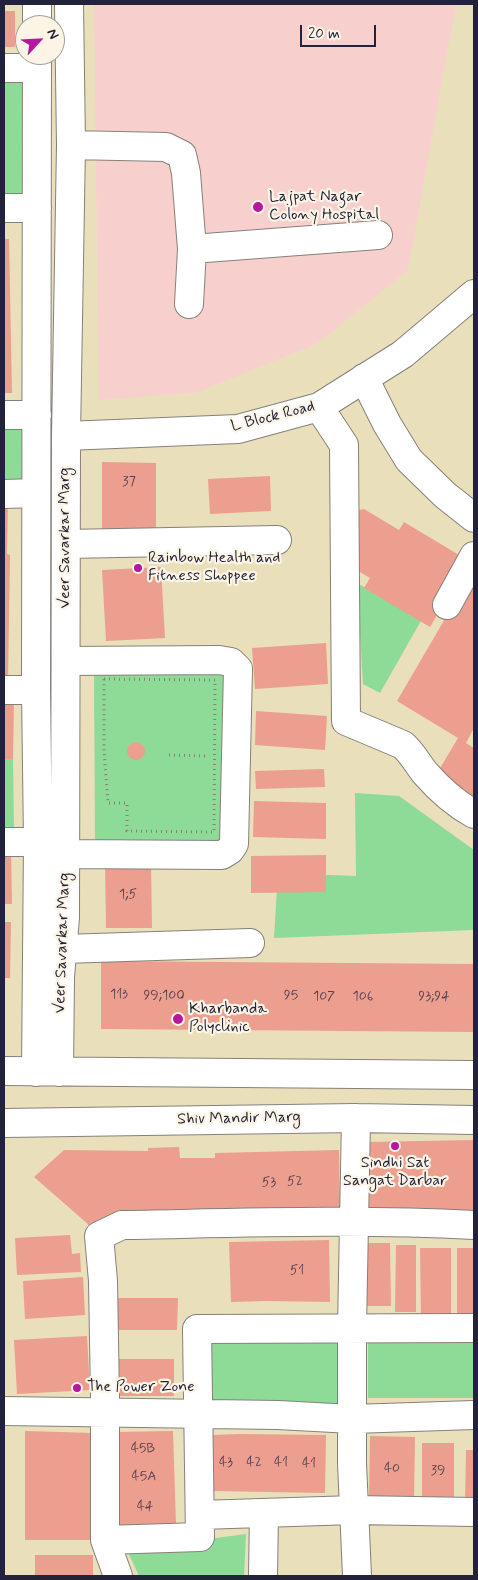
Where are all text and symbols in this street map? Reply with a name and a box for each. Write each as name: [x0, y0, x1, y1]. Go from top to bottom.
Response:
north arrow: [15, 15, 65, 65]
scale bar: [303, 15, 379, 47]
text: 20 m: [308, 24, 340, 44]
text: N: [43, 26, 63, 42]
place label: Lajpat Nagar Colony Hospital: [269, 188, 379, 226]
marker: Lajpat Nagar Colony Hospital: [251, 200, 265, 214]
street label: L Block Road: [229, 397, 317, 437]
street label: Veer Savarkar Marg: [56, 467, 76, 609]
house number: 37: [122, 474, 136, 490]
place label: Rainbow Health and Fitness Shoppee: [148, 549, 280, 587]
marker: Rainbow Health and Fitness Shoppee: [132, 562, 144, 574]
street label: Veer Savarkar Marg: [51, 872, 75, 1014]
house number: 1;5: [119, 887, 137, 903]
house number: 113: [110, 987, 128, 1003]
house number: 99;100: [143, 988, 185, 1004]
house number: 95: [284, 988, 298, 1004]
house number: 107: [313, 989, 335, 1005]
house number: 106: [353, 989, 373, 1005]
house number: 93;94: [418, 989, 450, 1005]
place label: Kharbanda Polyclinic: [189, 1000, 267, 1038]
marker: Kharbanda Polyclinic: [171, 1012, 185, 1026]
street label: Shiv Mandir Marg: [177, 1108, 301, 1130]
marker: Sindhi Sat Sangat Darbar: [389, 1140, 401, 1152]
place label: Sindhi Sat Sangat Darbar: [343, 1154, 447, 1192]
house number: 52: [287, 1174, 303, 1190]
house number: 53: [262, 1175, 276, 1191]
house number: 51: [290, 1263, 304, 1279]
place label: The Power Zone: [87, 1378, 195, 1398]
marker: The Power Zone: [71, 1382, 83, 1394]
house number: 45B: [131, 1441, 155, 1457]
house number: 43: [219, 1455, 233, 1471]
house number: 42: [246, 1455, 262, 1471]
house number: 41: [274, 1455, 288, 1471]
house number: 41: [302, 1456, 316, 1472]
house number: 40: [384, 1461, 400, 1477]
house number: 39: [431, 1463, 445, 1479]
house number: 45A: [132, 1469, 156, 1485]
house number: 44: [137, 1499, 153, 1515]

